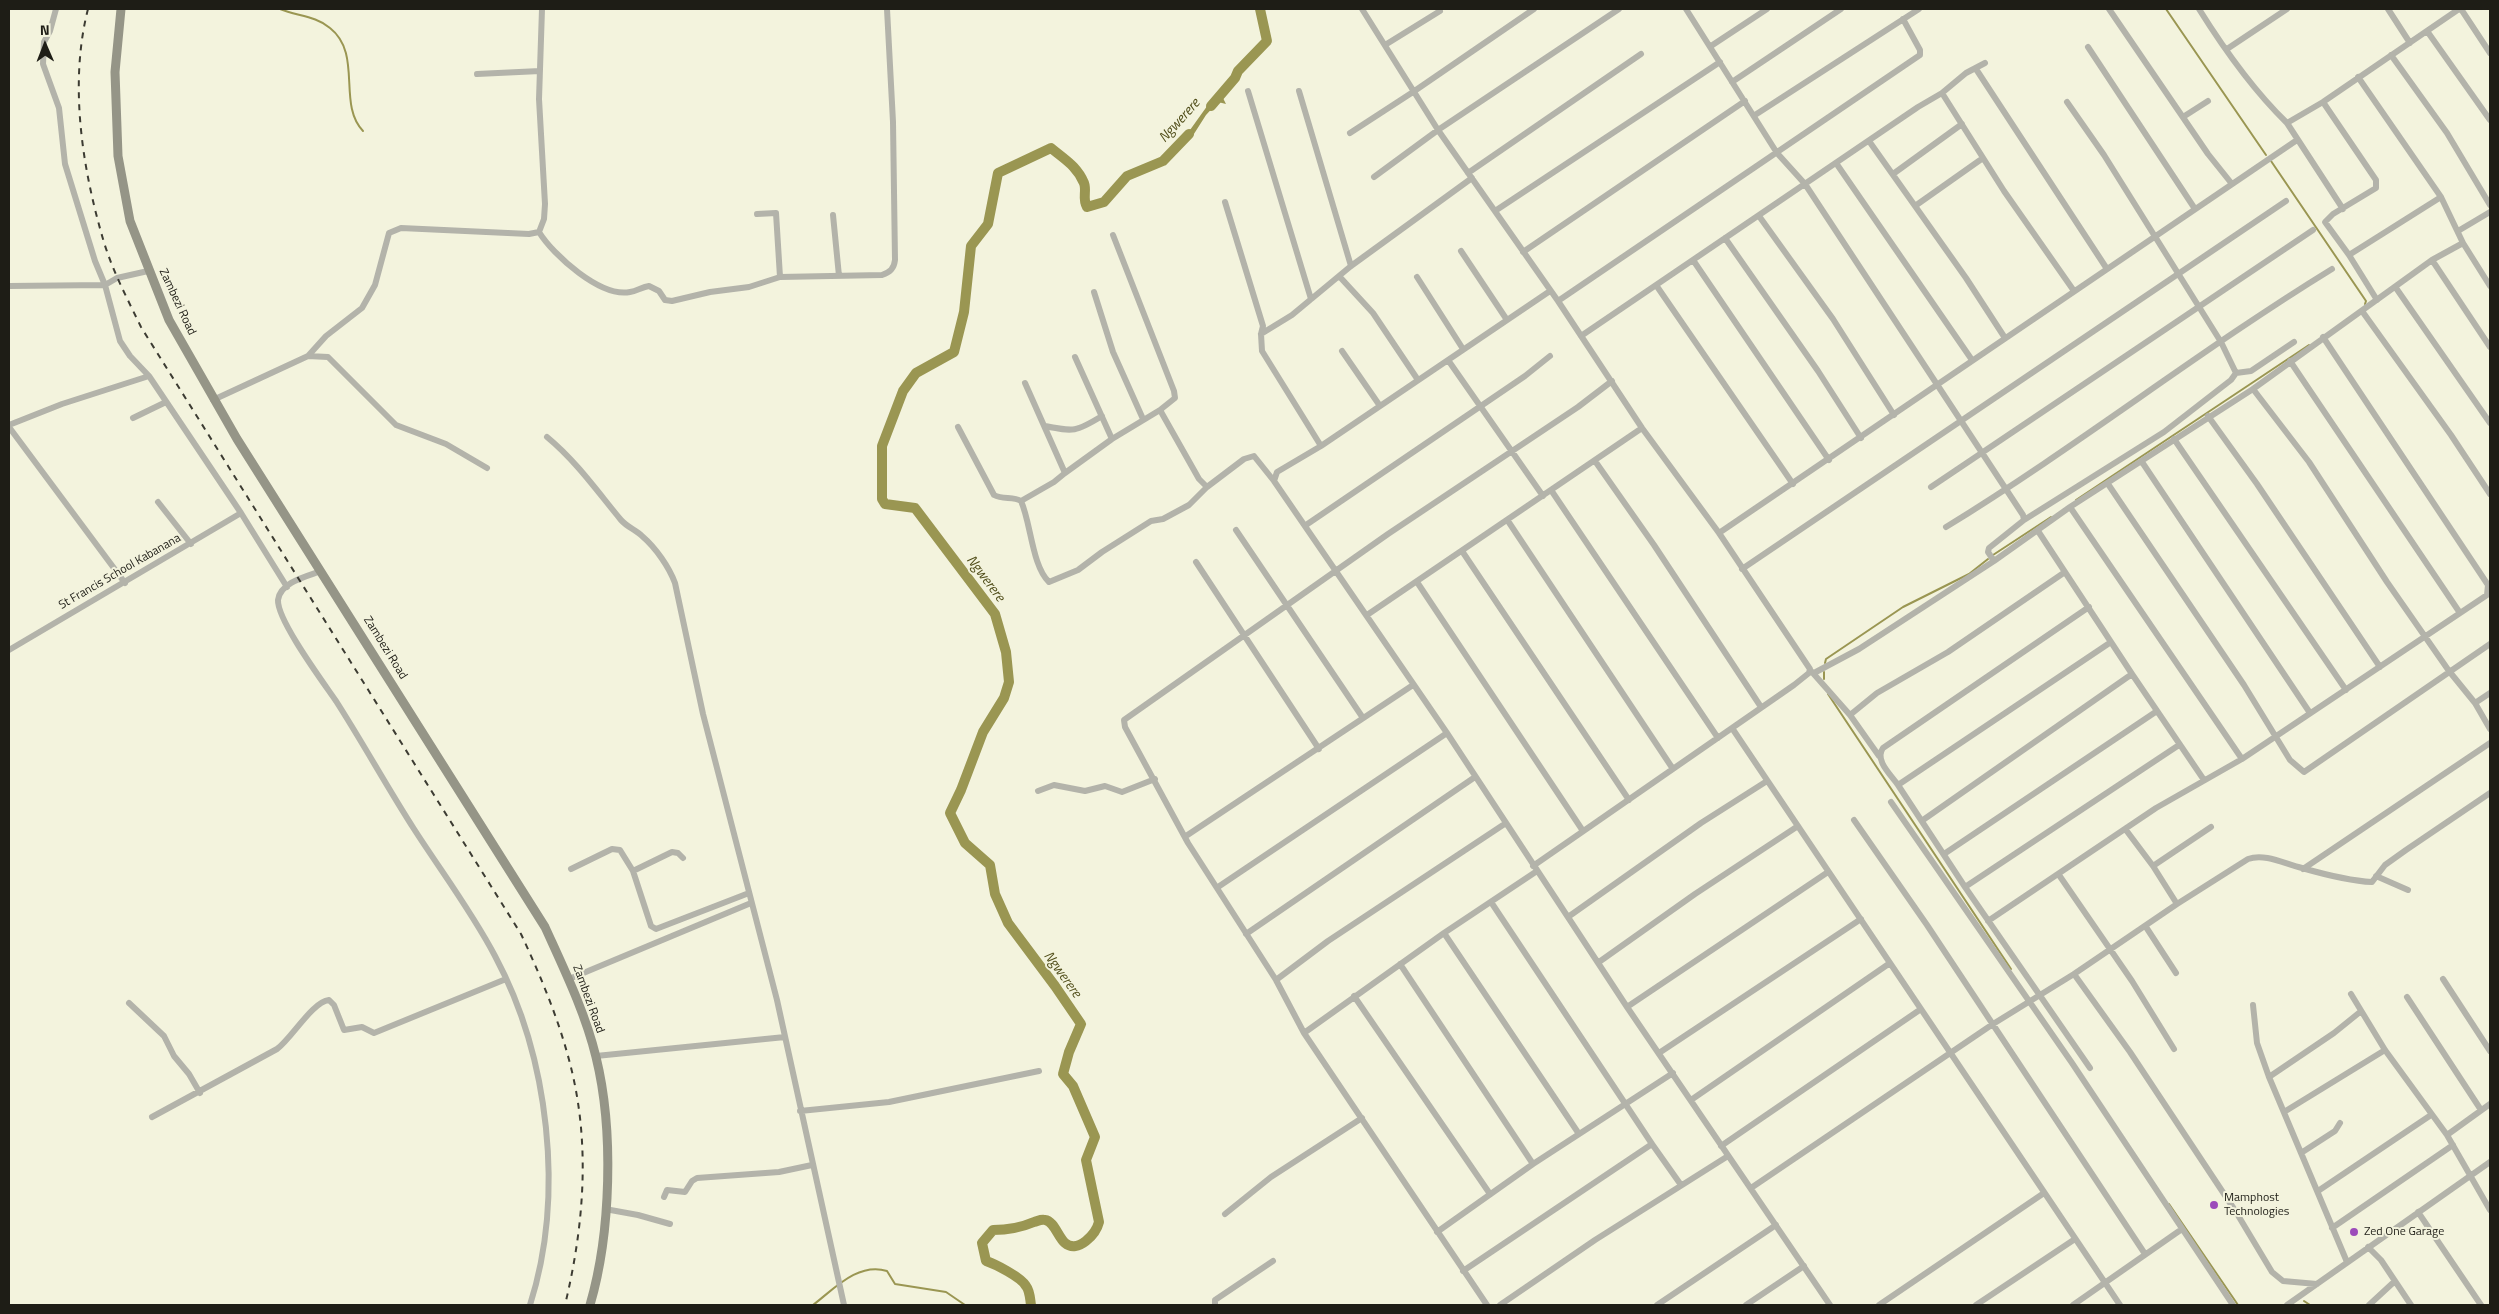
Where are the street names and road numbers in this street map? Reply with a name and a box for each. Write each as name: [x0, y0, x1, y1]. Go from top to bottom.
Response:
street label: Zambezi Road: [155, 267, 199, 337]
street label: St Francis School Kabanana: [56, 531, 184, 613]
street label: Zambezi Road: [360, 614, 410, 682]
street label: Zambezi Road: [569, 963, 607, 1035]

